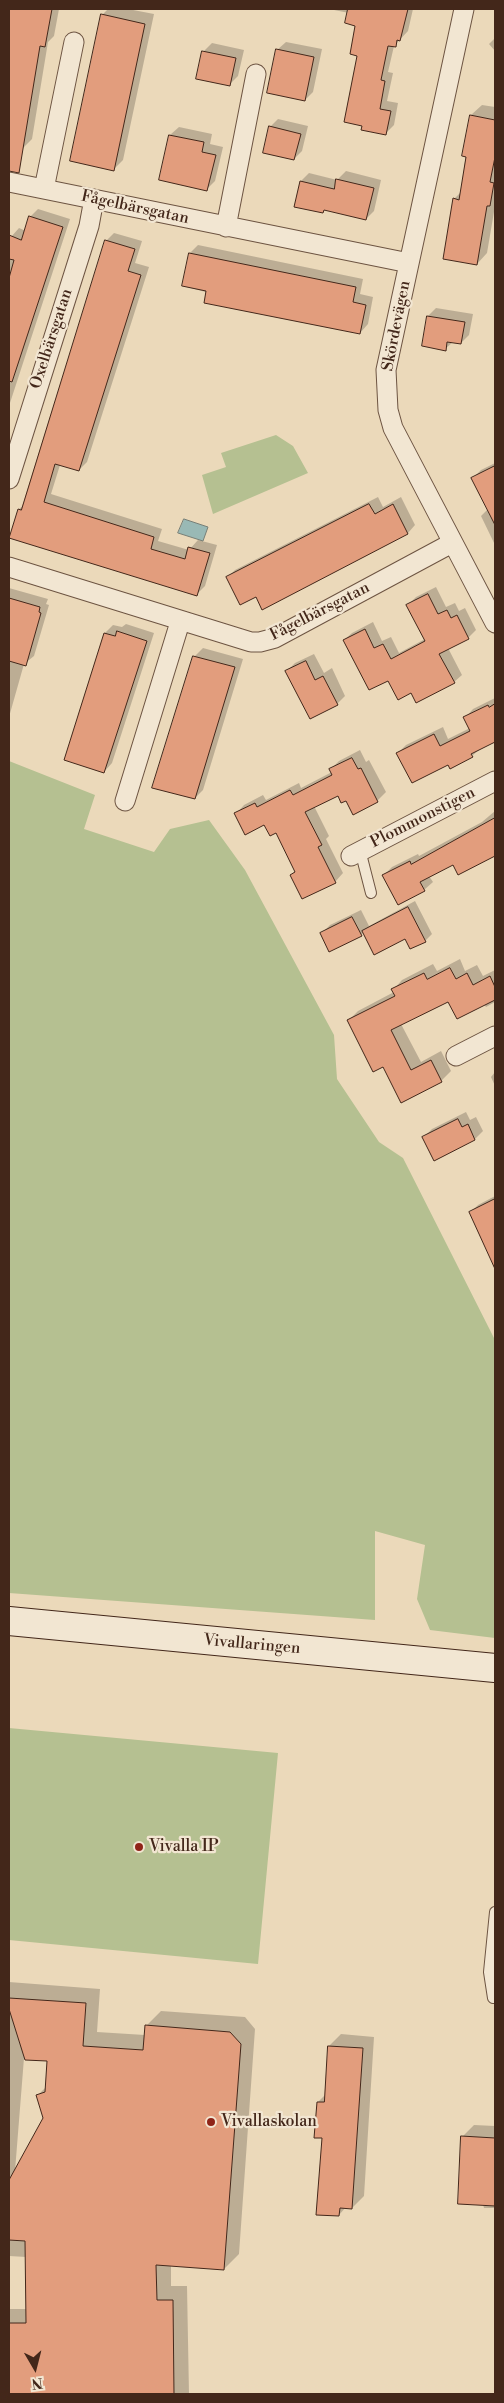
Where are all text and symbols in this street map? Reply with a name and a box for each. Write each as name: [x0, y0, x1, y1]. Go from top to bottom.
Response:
street label: Fågelbärsgatan: [79, 187, 191, 229]
street label: Skördevägen: [379, 279, 415, 373]
street label: Oxelbärsgatan: [27, 286, 77, 392]
street label: Fågelbärsgatan: [267, 579, 373, 645]
street label: Plommonstigen: [367, 783, 479, 853]
street label: Vivallaringen: [203, 1631, 301, 1659]
place label: Vivalla IP: [149, 1837, 219, 1857]
marker: Vivalla IP: [133, 1841, 145, 1853]
place label: Vivallaskolan: [221, 2112, 317, 2132]
marker: Vivallaskolan: [205, 2116, 217, 2128]
north arrow: [10, 2343, 60, 2393]
text: N: [30, 2373, 44, 2393]

